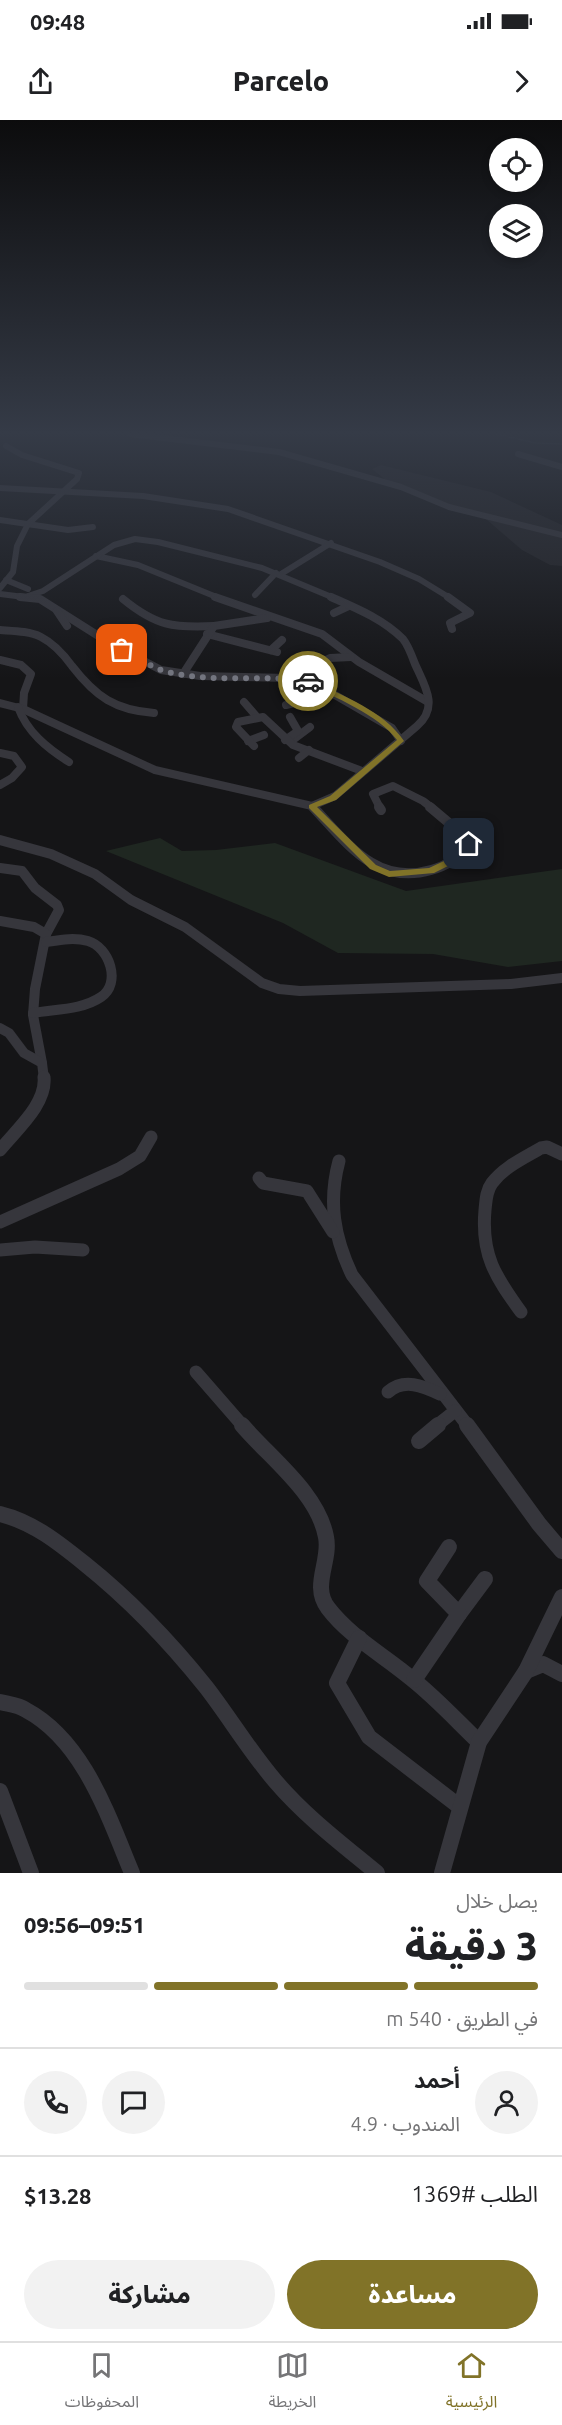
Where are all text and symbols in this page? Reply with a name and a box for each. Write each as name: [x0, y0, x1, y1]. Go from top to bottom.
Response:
text: 09:48: [30, 9, 85, 34]
icon: share: [24, 65, 57, 98]
icon: forward: [505, 65, 538, 98]
text: Parcelo: [233, 66, 329, 96]
map controls: [489, 138, 543, 258]
button: locate: [489, 138, 543, 192]
button: layers: [489, 204, 543, 258]
pin: [96, 624, 147, 675]
icon: bag: [105, 633, 138, 666]
courier: [278, 651, 338, 711]
icon: car: [292, 665, 325, 698]
pin: [443, 818, 494, 869]
icon: home: [452, 827, 485, 860]
text: يصل خلال: [456, 1889, 538, 1912]
text: 09:51–09:56: [24, 1912, 145, 1937]
text: 3 دقيقة: [405, 1924, 538, 1967]
text: في الطريق · 540 m: [386, 2007, 538, 2030]
text: أحمد: [414, 2067, 460, 2092]
button: phone: [24, 2071, 87, 2134]
button: chat: [102, 2071, 165, 2134]
button: person: [475, 2071, 538, 2134]
text: المندوب · 4.9: [351, 2112, 460, 2135]
text: الطلب #1369: [412, 2181, 538, 2206]
text: $13.28: [24, 2183, 91, 2208]
button: مشاركة: [24, 2260, 275, 2329]
button: مساعدة: [287, 2260, 538, 2329]
tab: المحفوظات: [65, 2349, 139, 2419]
tab: الخريطة: [268, 2349, 316, 2419]
tab: الرئيسية: [446, 2349, 497, 2419]

